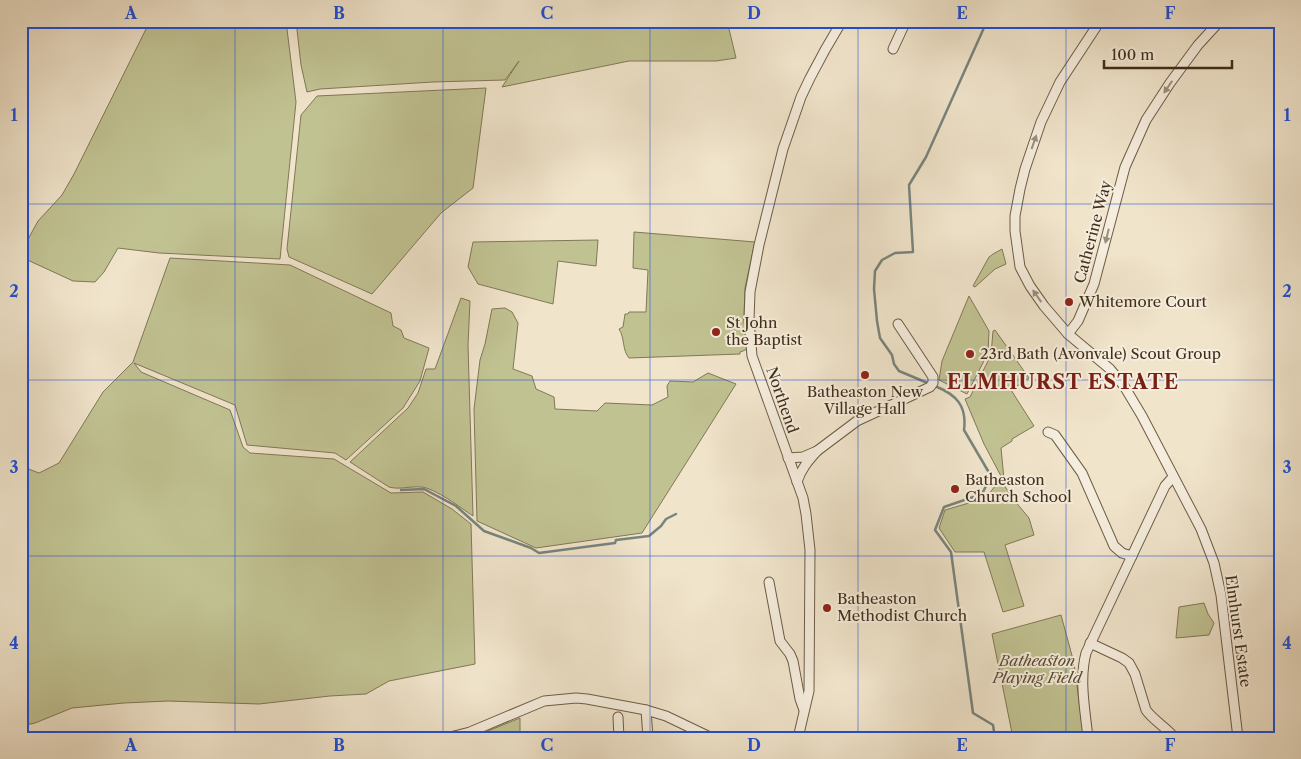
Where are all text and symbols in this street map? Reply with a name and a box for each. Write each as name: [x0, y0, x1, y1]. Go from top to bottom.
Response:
text: A: [124, 3, 138, 23]
text: B: [333, 3, 345, 23]
text: C: [541, 3, 553, 23]
text: D: [747, 3, 761, 23]
text: E: [956, 3, 968, 23]
text: F: [1165, 3, 1176, 23]
scale bar: [1104, 38, 1231, 70]
text: 100 m: [1111, 45, 1154, 64]
one-way arrow: [1163, 80, 1173, 93]
text: 1: [10, 105, 18, 125]
text: 1: [1283, 105, 1291, 125]
one-way arrow: [1030, 134, 1038, 149]
street label: Catherine Way: [1070, 178, 1116, 285]
one-way arrow: [1103, 228, 1111, 243]
text: 2: [9, 281, 19, 301]
text: 2: [1282, 281, 1292, 301]
one-way arrow: [1032, 290, 1042, 303]
place label: Whitemore Court: [1078, 292, 1207, 311]
marker: Whitemore Court: [1063, 296, 1075, 308]
place label: St John the Baptist: [726, 313, 803, 349]
marker: St John the Baptist: [710, 326, 722, 338]
place label: 23rd Bath (Avonvale) Scout Group: [980, 344, 1221, 363]
marker: 23rd Bath (Avonvale) Scout Group: [964, 348, 976, 360]
street label: Northend: [762, 364, 803, 436]
marker: Batheaston New Village Hall: [859, 369, 871, 381]
district label: ELMHURST ESTATE: [947, 370, 1179, 394]
place label: Batheaston New Village Hall: [807, 382, 924, 418]
text: 3: [9, 457, 19, 477]
text: 3: [1282, 457, 1292, 477]
place label: Batheaston Church School: [965, 470, 1072, 506]
marker: Batheaston Church School: [949, 483, 961, 495]
street label: Elmhurst Estate: [1221, 574, 1256, 688]
place label: Batheaston Methodist Church: [837, 589, 968, 625]
marker: Batheaston Methodist Church: [821, 602, 833, 614]
text: 4: [9, 633, 19, 653]
text: 4: [1282, 633, 1292, 653]
park label: Batheaston Playing Field: [991, 651, 1084, 687]
text: A: [124, 735, 138, 755]
text: B: [333, 735, 345, 755]
text: C: [541, 735, 553, 755]
text: D: [747, 735, 761, 755]
text: E: [956, 735, 968, 755]
text: F: [1165, 735, 1176, 755]

